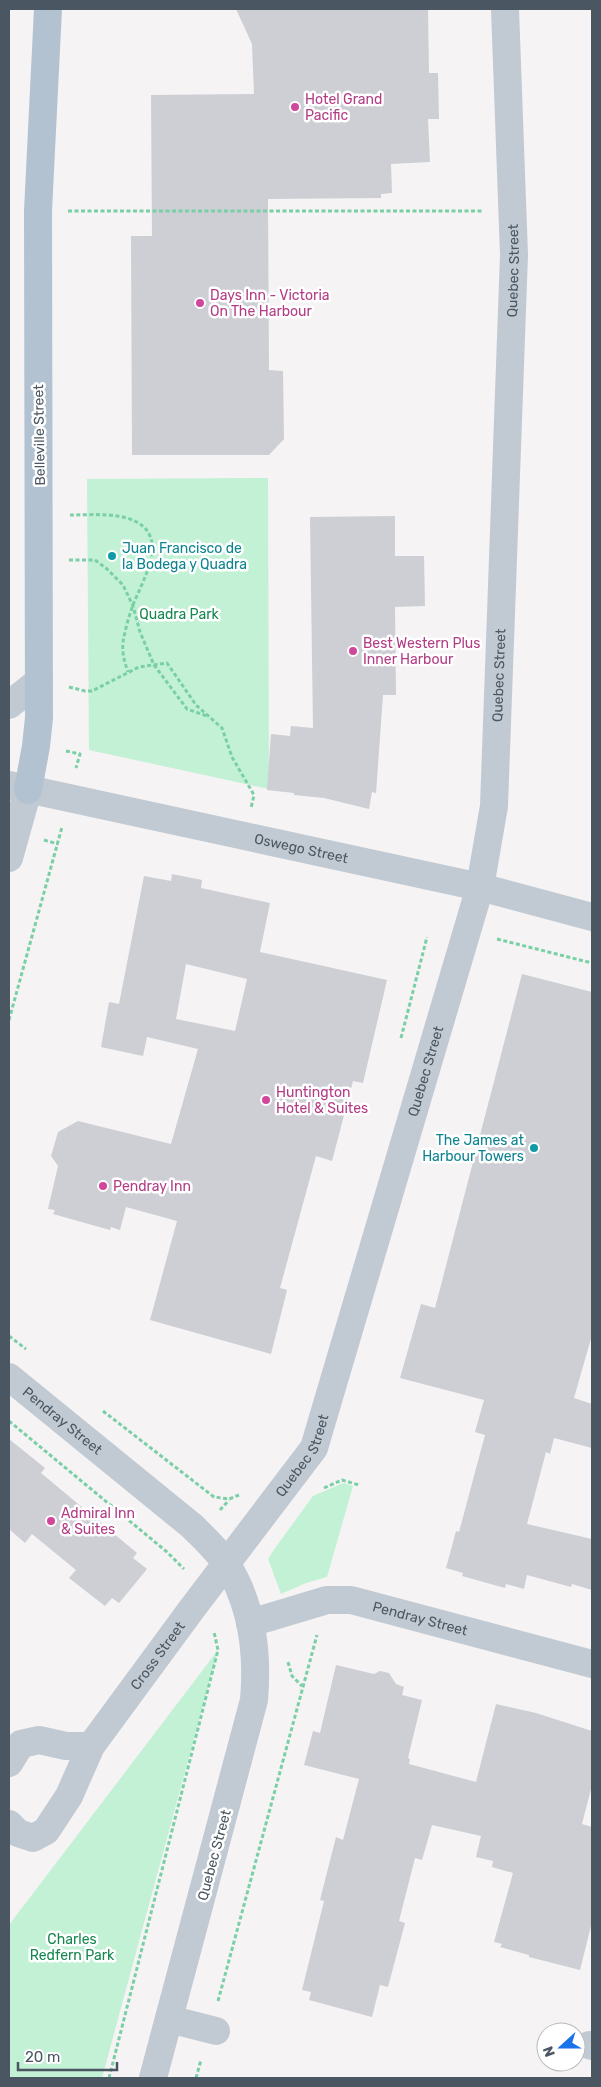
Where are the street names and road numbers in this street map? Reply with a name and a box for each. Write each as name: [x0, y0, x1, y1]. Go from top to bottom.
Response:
street label: Quebec Street: [504, 223, 523, 318]
street label: Belleville Street: [30, 384, 49, 486]
street label: Quebec Street: [489, 628, 509, 722]
street label: Oswego Street: [253, 830, 350, 867]
street label: Quebec Street: [405, 1024, 448, 1119]
street label: Pendray Street: [19, 1384, 106, 1459]
street label: Quebec Street: [272, 1412, 333, 1500]
street label: Pendray Street: [371, 1598, 470, 1640]
street label: Cross Street: [127, 1618, 189, 1693]
street label: Quebec Street: [194, 1807, 235, 1903]

